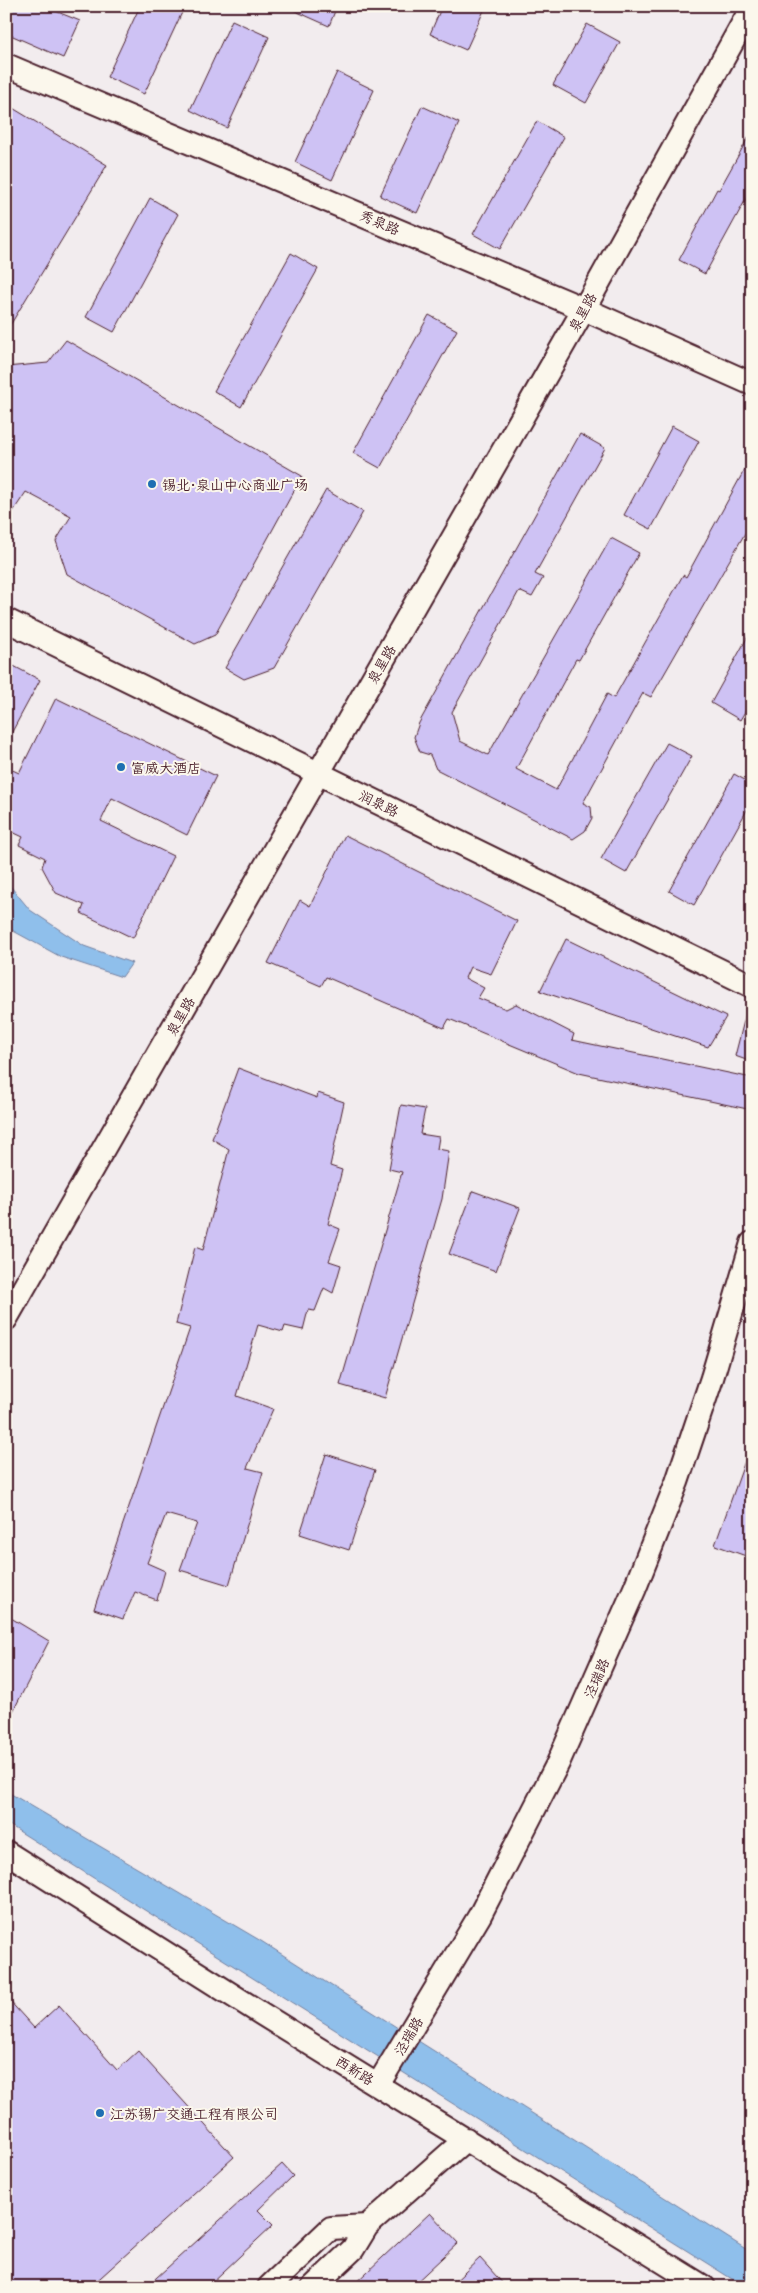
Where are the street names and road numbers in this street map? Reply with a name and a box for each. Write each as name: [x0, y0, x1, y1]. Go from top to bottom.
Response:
street label: 秀泉路: [357, 205, 403, 239]
street label: 泉星路: [564, 289, 600, 335]
street label: 泉星路: [362, 641, 400, 687]
street label: 润泉路: [356, 785, 402, 821]
street label: 泉星路: [161, 993, 199, 1039]
street label: 泾瑞路: [579, 1655, 613, 1701]
street label: 泾瑞路: [389, 2013, 427, 2059]
street label: 西新路: [332, 2051, 378, 2089]

